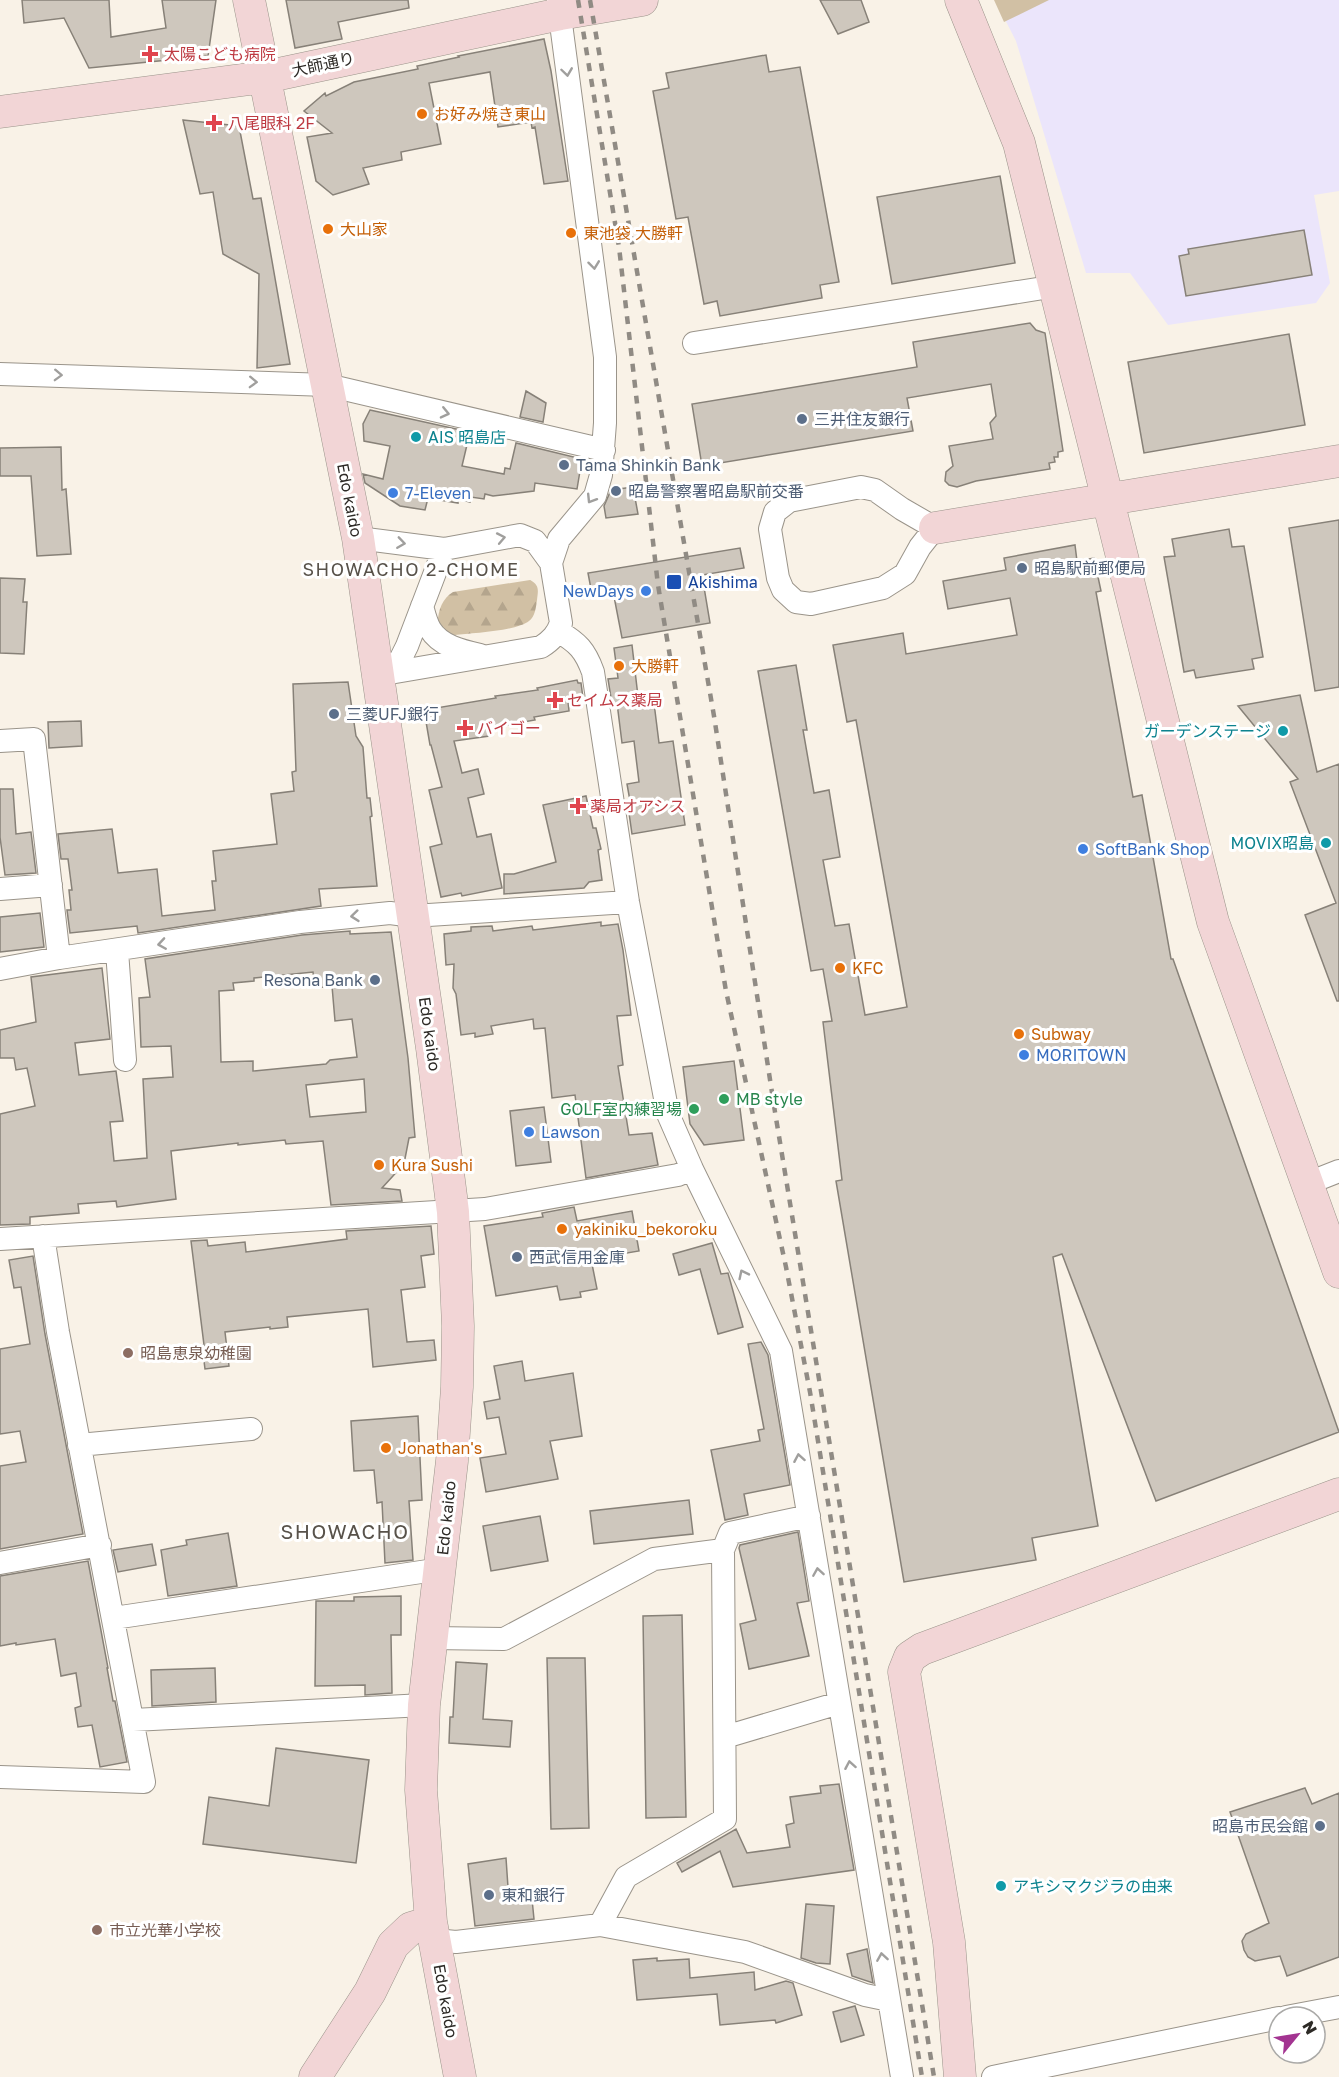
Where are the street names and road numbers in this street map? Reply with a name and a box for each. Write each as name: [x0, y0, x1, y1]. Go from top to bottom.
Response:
street label: 大師通り: [290, 48, 356, 80]
street label: Edo kaido: [333, 461, 367, 539]
street label: Edo kaido: [415, 996, 445, 1072]
street label: Edo kaido: [432, 1480, 460, 1556]
street label: Edo kaido: [430, 1962, 462, 2040]

